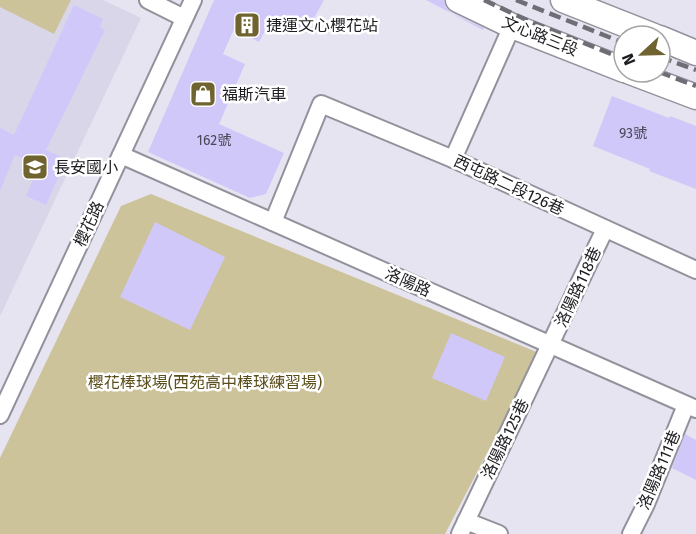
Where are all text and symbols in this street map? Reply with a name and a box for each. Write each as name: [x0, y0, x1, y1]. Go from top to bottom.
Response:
building icon: 捷運文心櫻花站: [232, 10, 262, 40]
street label: 文心路三段: [499, 12, 581, 60]
place label: 捷運文心櫻花站: [266, 16, 378, 35]
north arrow: [612, 24, 672, 84]
text: N: [618, 51, 639, 68]
shop icon: 福斯汽車: [188, 79, 218, 109]
place label: 福斯汽車: [222, 85, 286, 104]
house number: 93號: [619, 125, 647, 142]
house number: 162號: [197, 132, 231, 149]
street label: 西屯路二段126巷: [451, 151, 567, 219]
school or university icon: 長安國小: [20, 152, 50, 182]
place label: 長安國小: [54, 158, 118, 177]
street label: 櫻花路: [70, 198, 108, 250]
street label: 洛陽路118巷: [551, 244, 605, 330]
street label: 洛陽路: [382, 264, 434, 300]
park label: 櫻花棒球場(西苑高中棒球練習場): [88, 373, 322, 392]
street label: 洛陽路125巷: [477, 396, 533, 482]
street label: 洛陽路111巷: [634, 427, 684, 513]

